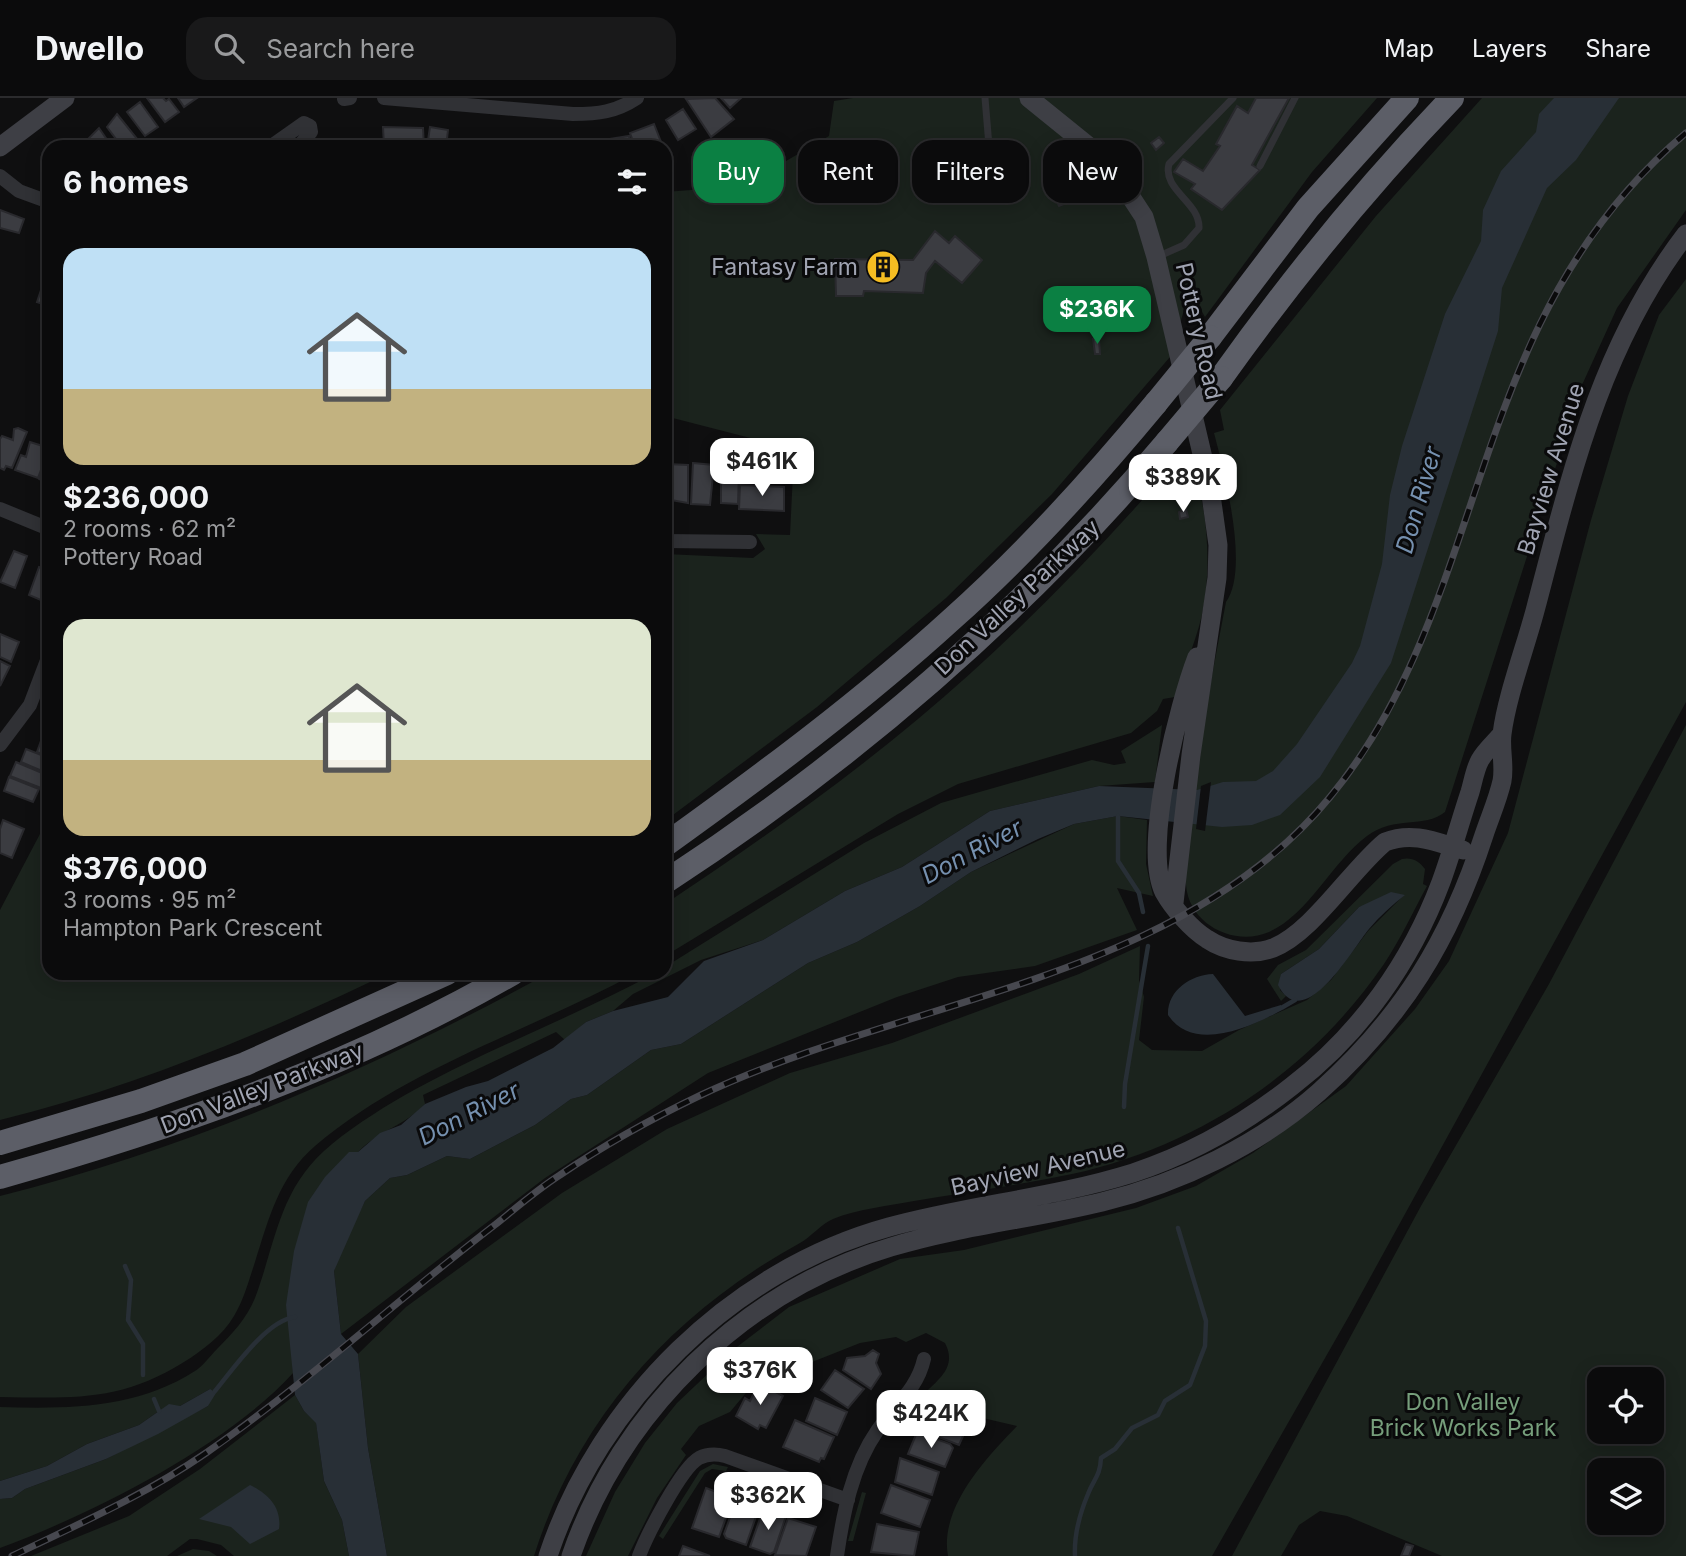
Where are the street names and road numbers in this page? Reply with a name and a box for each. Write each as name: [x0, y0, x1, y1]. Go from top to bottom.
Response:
street label: Pottery Road: [1170, 260, 1228, 402]
street label: Bayview Avenue: [1512, 380, 1590, 558]
street label: Don Valley Parkway: [929, 513, 1105, 681]
street label: Don Valley Parkway: [157, 1036, 368, 1140]
street label: Bayview Avenue: [948, 1134, 1128, 1202]

